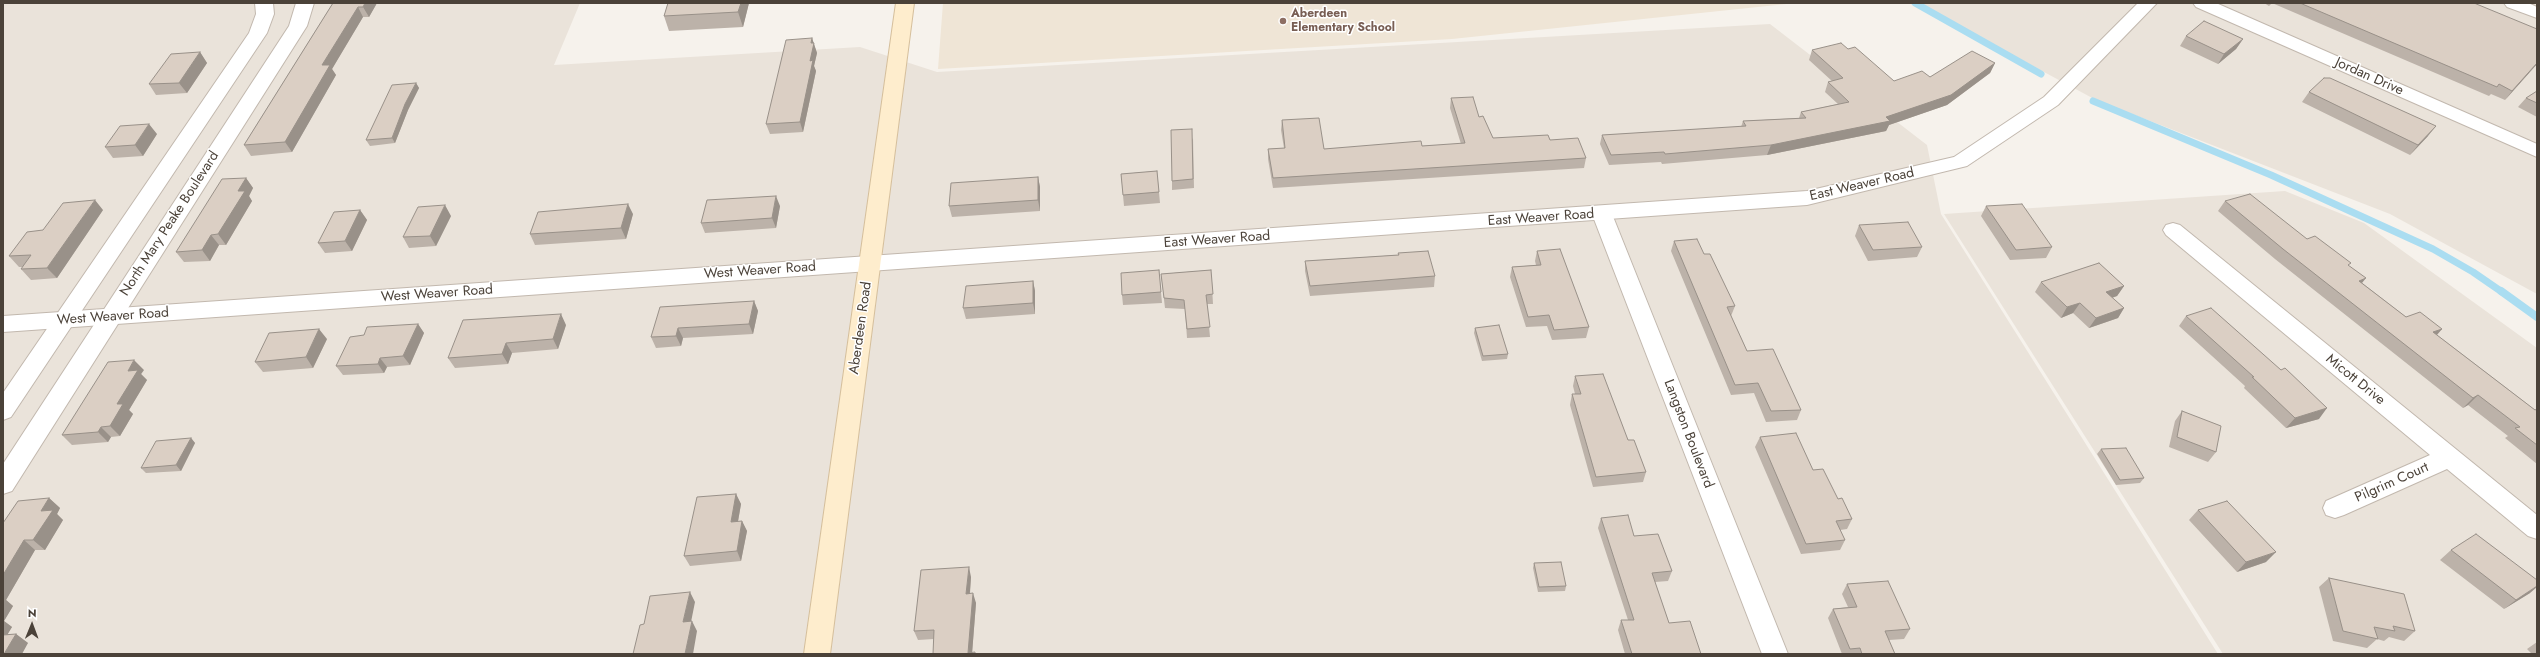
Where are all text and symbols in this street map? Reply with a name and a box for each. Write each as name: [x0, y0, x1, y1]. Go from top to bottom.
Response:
place label: Aberdeen Elementary School: [1291, 7, 1395, 35]
marker: Aberdeen Elementary School: [1278, 16, 1288, 26]
street label: Jordan Drive: [2332, 54, 2406, 100]
street label: North Mary Peake Boulevard: [117, 149, 223, 299]
street label: East Weaver Road: [1808, 165, 1916, 205]
street label: East Weaver Road: [1487, 206, 1595, 230]
street label: East Weaver Road: [1163, 228, 1271, 252]
street label: West Weaver Road: [703, 259, 817, 283]
street label: Aberdeen Road: [846, 281, 876, 375]
street label: West Weaver Road: [380, 282, 494, 306]
street label: West Weaver Road: [56, 305, 170, 329]
street label: Micott Drive: [2322, 351, 2388, 409]
street label: Langston Boulevard: [1660, 377, 1716, 491]
street label: Pilgrim Court: [2353, 459, 2431, 507]
north arrow: [12, 605, 52, 645]
text: N: [28, 605, 37, 621]

